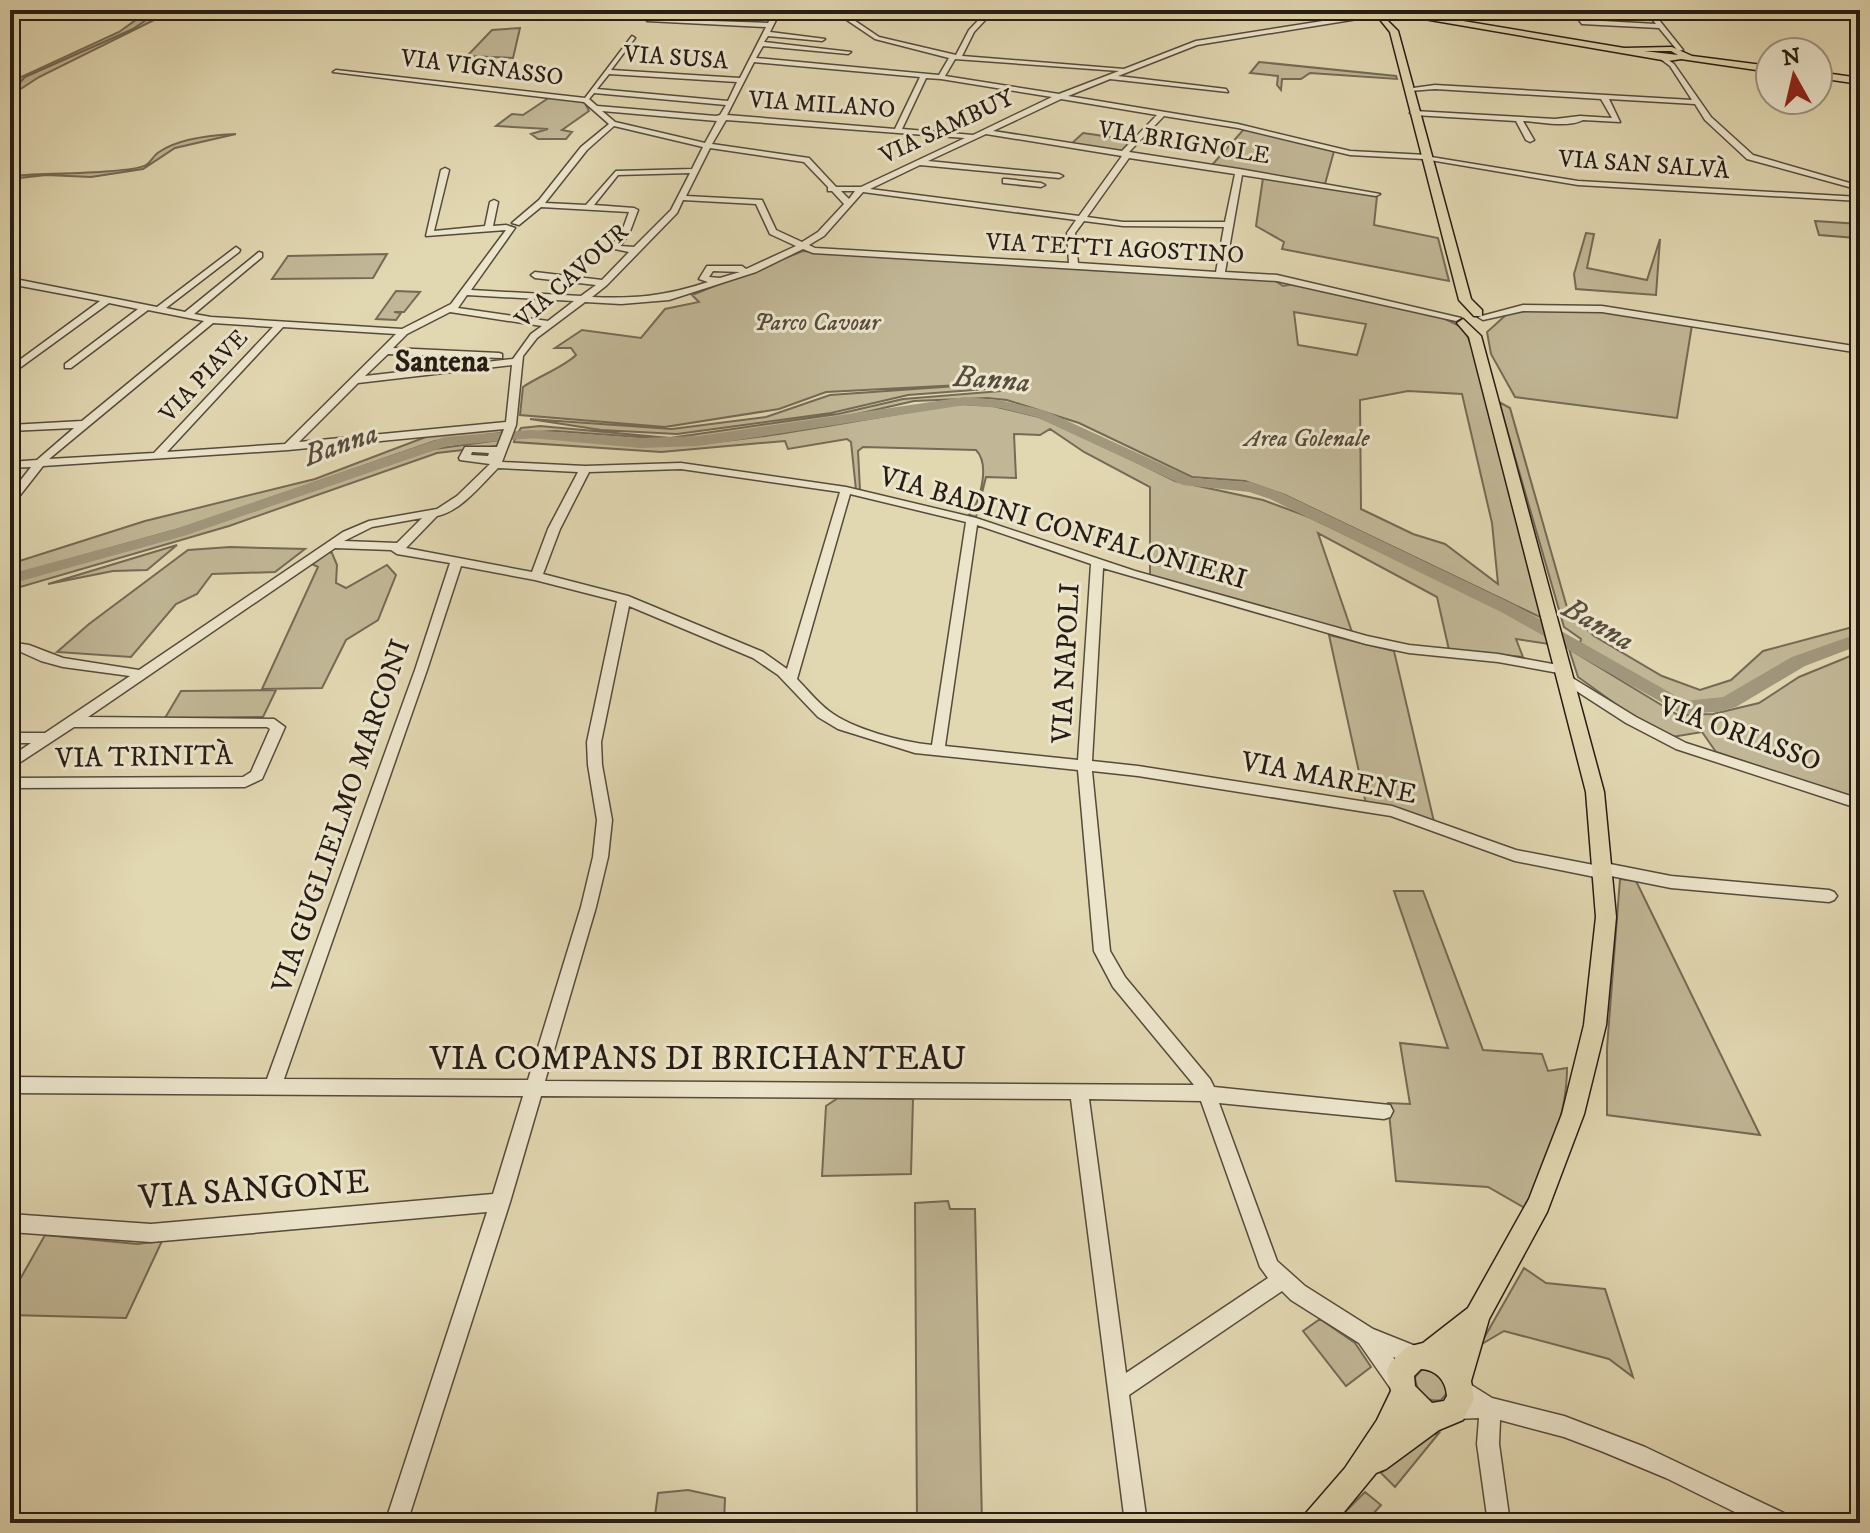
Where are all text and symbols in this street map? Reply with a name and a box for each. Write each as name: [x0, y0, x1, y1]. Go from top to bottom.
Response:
north arrow: [1754, 36, 1834, 116]
street label: VIA SUSA: [622, 39, 730, 77]
street label: VIA VIGNASSO: [398, 43, 565, 93]
text: N: [1781, 43, 1802, 72]
street label: VIA SAMBUY: [874, 83, 1020, 172]
street label: VIA MILANO: [747, 85, 896, 125]
street label: VIA BRIGNOLE: [1095, 114, 1272, 171]
street label: VIA SAN SALVÀ: [1556, 143, 1731, 186]
street label: VIA CAVOUR: [508, 217, 635, 335]
street label: VIA TETTI AGOSTINO: [984, 227, 1245, 271]
park label: Parco Cavour: [754, 308, 882, 338]
street label: VIA PIAVE: [153, 323, 255, 429]
district label: Santena: [395, 344, 490, 381]
water label: Banna: [951, 358, 1032, 402]
water label: Banna: [298, 415, 383, 475]
park label: Area Golenale: [1242, 424, 1370, 454]
street label: VIA BADINI CONFALONIERI: [874, 458, 1251, 597]
street label: VIA NAPOLI: [1044, 582, 1088, 745]
water label: Banna: [1555, 589, 1640, 660]
street label: VIA GUGLIELMO MARCONI: [264, 635, 418, 998]
street label: VIA ORIASSO: [1653, 688, 1826, 779]
street label: VIA TRINITÀ: [54, 737, 234, 776]
street label: VIA MARENE: [1237, 744, 1420, 812]
street label: VIA COMPANS DI BRICHANTEAU: [429, 1038, 966, 1080]
street label: VIA SANGONE: [136, 1161, 371, 1219]

